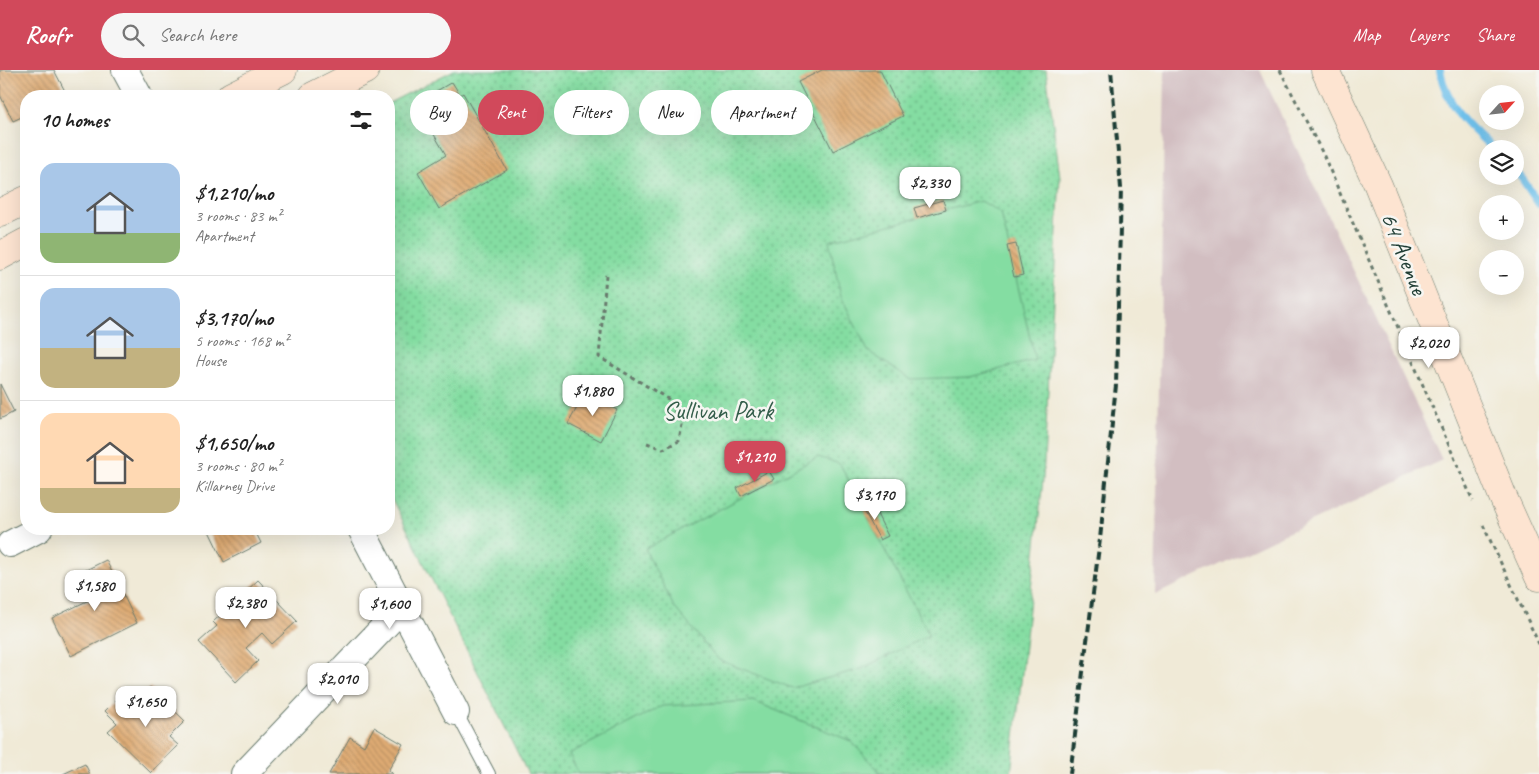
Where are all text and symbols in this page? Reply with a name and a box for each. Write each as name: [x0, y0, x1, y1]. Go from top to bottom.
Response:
search box: [101, 13, 451, 58]
text: Roofr: [25, 20, 71, 50]
icon: search: [119, 21, 147, 49]
text: Search here: [159, 23, 236, 47]
text: Map: [1353, 24, 1381, 46]
text: Layers: [1409, 24, 1448, 46]
text: Share: [1476, 24, 1514, 46]
north arrow: [1479, 85, 1524, 130]
map controls: [1479, 85, 1524, 295]
chip: Buy: [410, 90, 468, 135]
chip: Rent: [478, 90, 544, 135]
chip: Filters: [554, 90, 629, 135]
chip: New: [639, 90, 701, 135]
chip: Apartment: [711, 90, 813, 135]
icon: filters: [347, 106, 375, 134]
text: 10 homes: [40, 107, 109, 133]
button: layers: [1479, 140, 1524, 185]
pin: $2,330: [889, 166, 971, 209]
text: $2,330: [910, 173, 950, 193]
text: $1,210/mo: [195, 180, 273, 206]
icon: home: [80, 183, 140, 243]
button: +: [1479, 195, 1524, 240]
text: 3 rooms · 83 m²: [195, 206, 281, 226]
street label: 64 Avenue: [1373, 208, 1436, 301]
text: Apartment: [195, 226, 254, 246]
button: −: [1479, 250, 1524, 295]
text: $3,170/mo: [195, 305, 273, 331]
icon: home: [80, 308, 140, 368]
pin: $2,020: [1388, 326, 1470, 369]
text: 5 rooms · 168 m²: [195, 331, 289, 351]
text: $2,020: [1409, 333, 1449, 353]
text: House: [195, 351, 226, 371]
pin: $1,880: [552, 374, 634, 417]
text: $1,880: [573, 381, 613, 401]
park label: Sullivan Park: [663, 395, 775, 427]
text: $1,650/mo: [195, 430, 273, 456]
icon: home: [80, 433, 140, 493]
pin: $1,210: [714, 440, 796, 483]
text: $1,210: [735, 447, 775, 467]
text: 3 rooms · 80 m²: [195, 456, 281, 476]
text: Killarney Drive: [195, 476, 274, 496]
pin: $3,170: [834, 478, 916, 521]
text: $3,170: [855, 485, 895, 505]
pin: $1,580: [54, 570, 136, 612]
text: $1,580: [76, 576, 114, 596]
pin: $2,380: [205, 586, 287, 629]
pin: $1,600: [349, 588, 431, 630]
text: $2,380: [226, 593, 266, 613]
text: $1,600: [370, 594, 410, 614]
pin: $2,010: [297, 662, 379, 705]
text: $2,010: [318, 669, 358, 689]
pin: $1,650: [105, 686, 187, 728]
text: $1,650: [126, 692, 166, 712]

